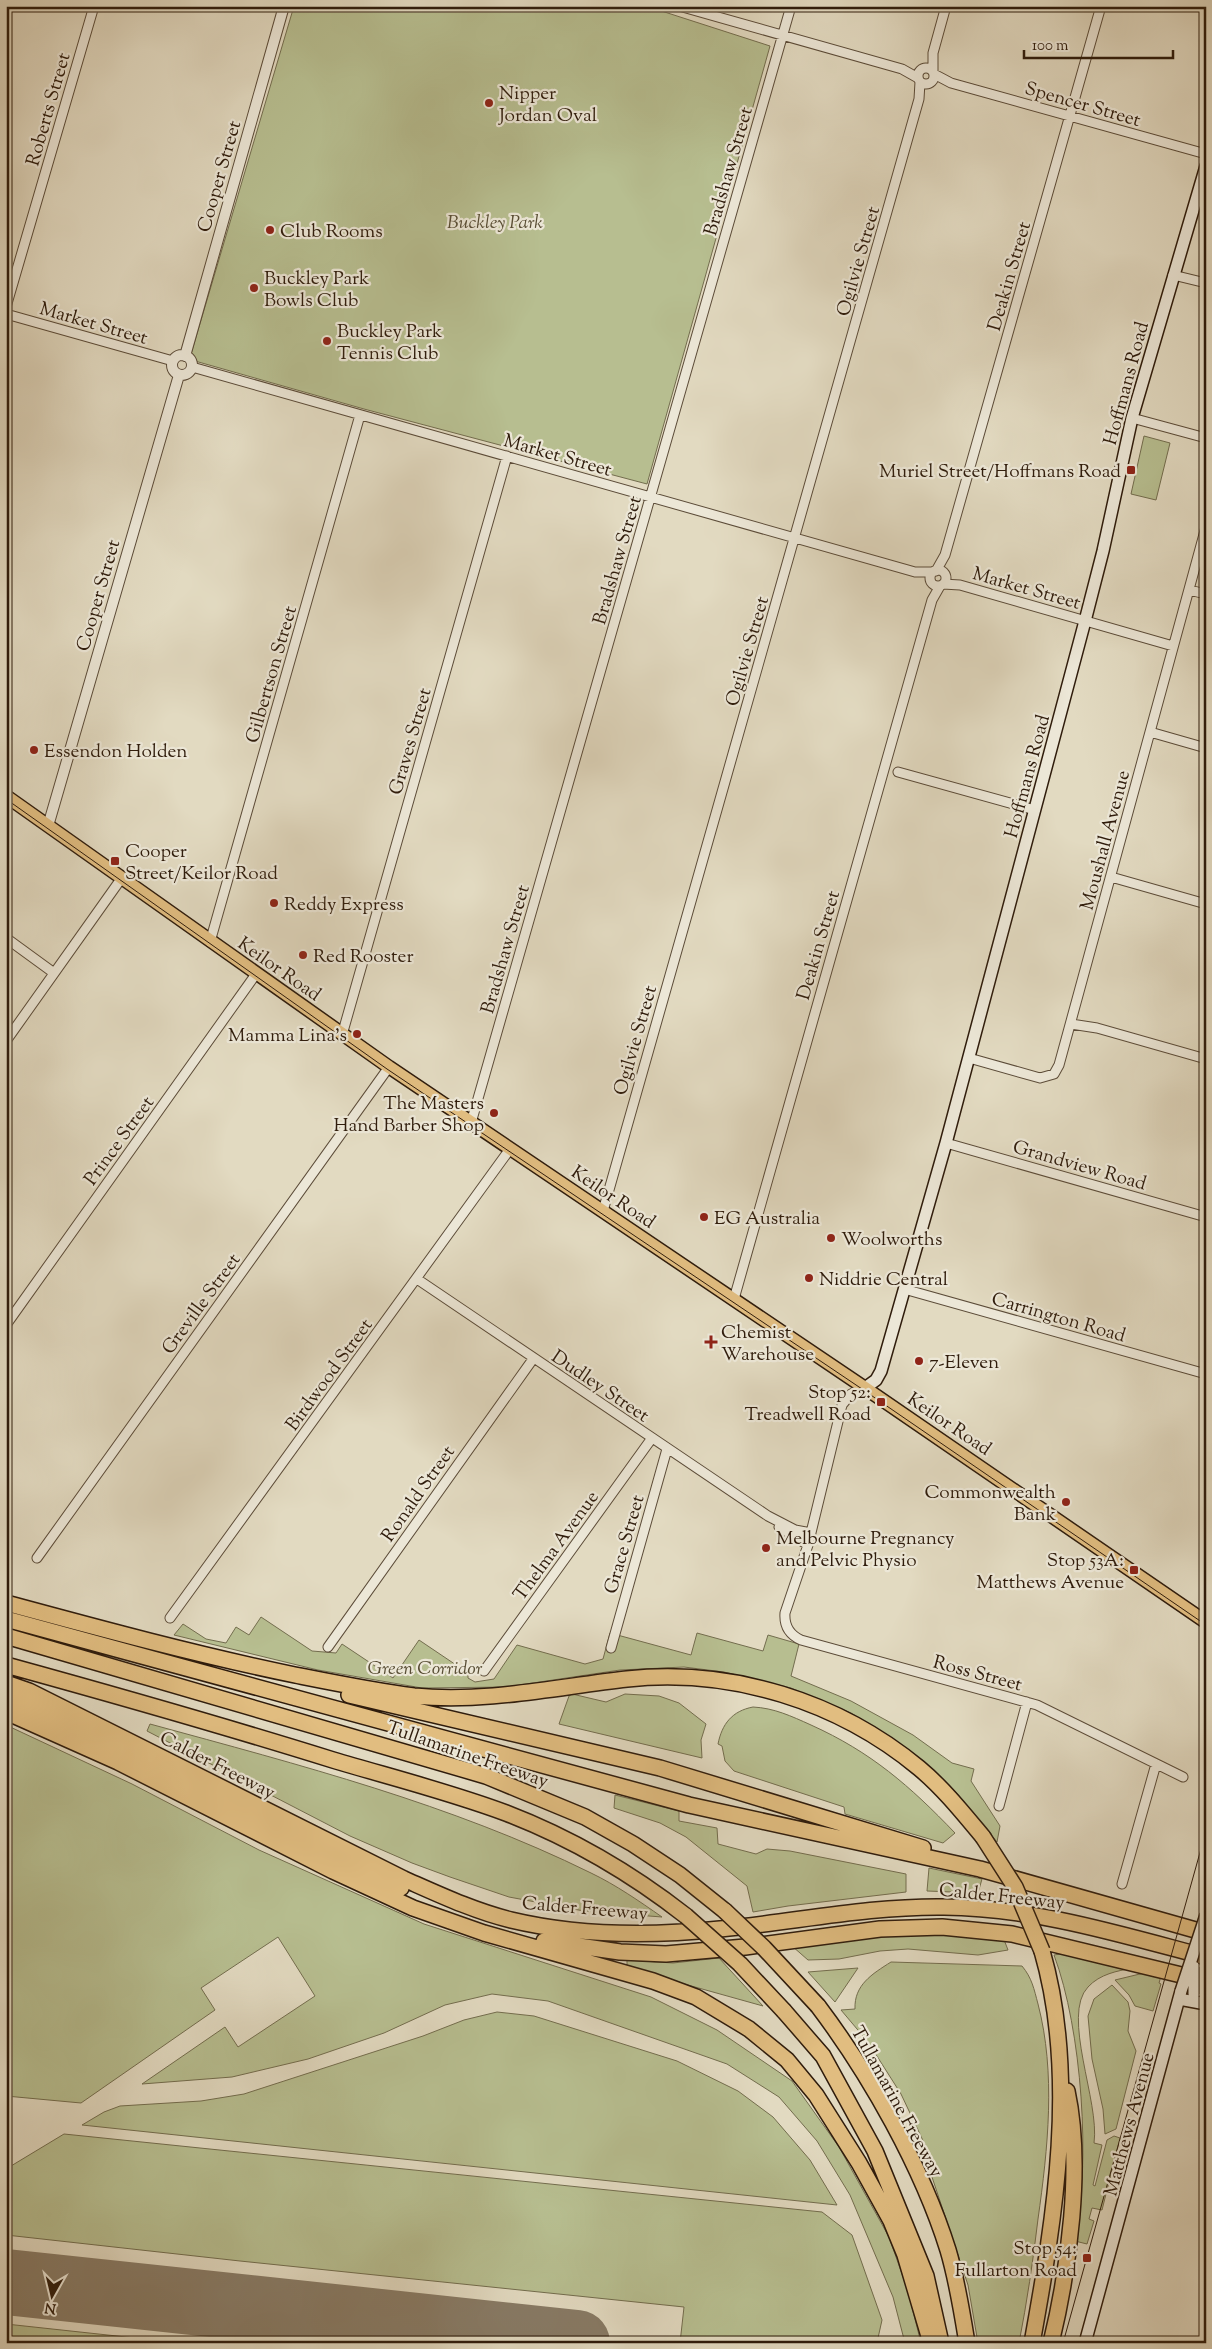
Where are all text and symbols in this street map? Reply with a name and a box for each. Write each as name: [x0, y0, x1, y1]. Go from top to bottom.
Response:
scale bar: [1024, 28, 1173, 60]
text: 100 m: [1032, 36, 1069, 57]
street label: Roberts Street: [20, 49, 79, 170]
street label: Spencer Street: [1021, 76, 1144, 135]
place label: Nipper Jordan Oval: [498, 81, 597, 130]
marker: Nipper Jordan Oval: [483, 97, 495, 109]
street label: Bradshaw Street: [698, 104, 761, 239]
street label: Cooper Street: [192, 117, 249, 236]
street label: Ogilvie Street: [831, 203, 888, 320]
park label: Buckley Park: [447, 210, 543, 237]
street label: Deakin Street: [982, 218, 1039, 335]
place label: Club Rooms: [280, 219, 383, 246]
marker: Club Rooms: [264, 224, 276, 236]
place label: Buckley Park Bowls Club: [264, 266, 370, 315]
marker: Buckley Park Bowls Club: [248, 282, 260, 294]
street label: Market Street: [36, 296, 151, 353]
place label: Buckley Park Tennis Club: [337, 319, 443, 368]
street label: Hoffmans Road: [1098, 319, 1157, 448]
marker: Buckley Park Tennis Club: [321, 335, 333, 347]
street label: Market Street: [500, 428, 615, 485]
place label: Muriel Street/Hoffmans Road: [879, 459, 1121, 486]
marker: Muriel Street/Hoffmans Road: [1125, 464, 1137, 476]
street label: Bradshaw Street: [587, 493, 650, 628]
street label: Cooper Street: [71, 536, 128, 655]
street label: Market Street: [969, 561, 1084, 618]
street label: Ogilvie Street: [720, 593, 777, 710]
street label: Gilbertson Street: [240, 603, 305, 746]
street label: Graves Street: [383, 685, 440, 798]
street label: Hoffmans Road: [999, 712, 1058, 841]
place label: Essendon Holden: [44, 739, 188, 766]
marker: Essendon Holden: [28, 744, 40, 756]
street label: Moushall Avenue: [1075, 767, 1138, 914]
place label: Cooper Street/Keilor Road: [125, 839, 278, 888]
marker: Cooper Street/Keilor Road: [109, 855, 121, 867]
street label: Bradshaw Street: [475, 882, 538, 1017]
street label: Deakin Street: [791, 887, 848, 1004]
place label: Reddy Express: [284, 892, 404, 919]
marker: Reddy Express: [268, 897, 280, 909]
street label: Keilor Road: [231, 931, 326, 1009]
place label: Red Rooster: [313, 944, 414, 971]
marker: Red Rooster: [297, 949, 309, 961]
street label: Ogilvie Street: [608, 982, 665, 1099]
place label: Mamma Lina's: [228, 1023, 347, 1050]
marker: Mamma Lina's: [351, 1028, 363, 1040]
street label: Prince Street: [78, 1091, 162, 1192]
place label: The Masters Hand Barber Shop: [334, 1091, 484, 1140]
marker: The Masters Hand Barber Shop: [488, 1107, 500, 1119]
street label: Grandview Road: [1009, 1134, 1150, 1198]
street label: Keilor Road: [565, 1160, 660, 1236]
place label: EG Australia: [714, 1206, 820, 1233]
marker: EG Australia: [698, 1211, 710, 1223]
place label: Woolworths: [841, 1227, 942, 1254]
marker: Woolworths: [825, 1232, 837, 1244]
street label: Greville Street: [156, 1248, 248, 1361]
place label: Niddrie Central: [819, 1267, 948, 1294]
marker: Niddrie Central: [803, 1272, 815, 1284]
street label: Carrington Road: [988, 1286, 1129, 1351]
street label: Birdwood Street: [280, 1313, 380, 1437]
place label: Chemist Warehouse: [721, 1320, 814, 1369]
marker: Chemist Warehouse: [705, 1336, 717, 1348]
street label: Dudley Street: [545, 1344, 654, 1430]
place label: 7-Eleven: [929, 1350, 999, 1377]
marker: 7-Eleven: [913, 1355, 925, 1367]
place label: Stop 52: Treadwell Road: [745, 1380, 871, 1429]
street label: Keilor Road: [901, 1387, 996, 1463]
marker: Stop 52: Treadwell Road: [875, 1396, 887, 1408]
street label: Ronald Street: [376, 1440, 463, 1548]
place label: Commonwealth Bank: [924, 1480, 1057, 1529]
street label: Thelma Avenue: [508, 1486, 606, 1607]
street label: Grace Street: [598, 1492, 653, 1597]
marker: Commonwealth Bank: [1060, 1496, 1072, 1508]
place label: Melbourne Pregnancy and Pelvic Physio: [776, 1526, 955, 1575]
marker: Melbourne Pregnancy and Pelvic Physio: [760, 1542, 772, 1554]
place label: Stop 53A: Matthews Avenue: [976, 1548, 1124, 1597]
marker: Stop 53A: Matthews Avenue: [1128, 1564, 1140, 1576]
street label: Ross Street: [930, 1650, 1026, 1699]
park label: Green Corridor: [368, 1656, 483, 1683]
street label: Tullamarine Freeway: [383, 1715, 552, 1796]
street label: Calder Freeway: [154, 1725, 280, 1807]
street label: Calder Freeway: [937, 1877, 1067, 1918]
street label: Calder Freeway: [521, 1891, 649, 1928]
street label: Tullamarine Freeway: [843, 2021, 949, 2183]
street label: Matthews Avenue: [1098, 2050, 1163, 2200]
place label: Stop 54: Fullarton Road: [955, 2236, 1077, 2285]
marker: Stop 54: Fullarton Road: [1081, 2252, 1093, 2264]
north arrow: [28, 2272, 78, 2322]
text: N: [44, 2296, 57, 2318]

